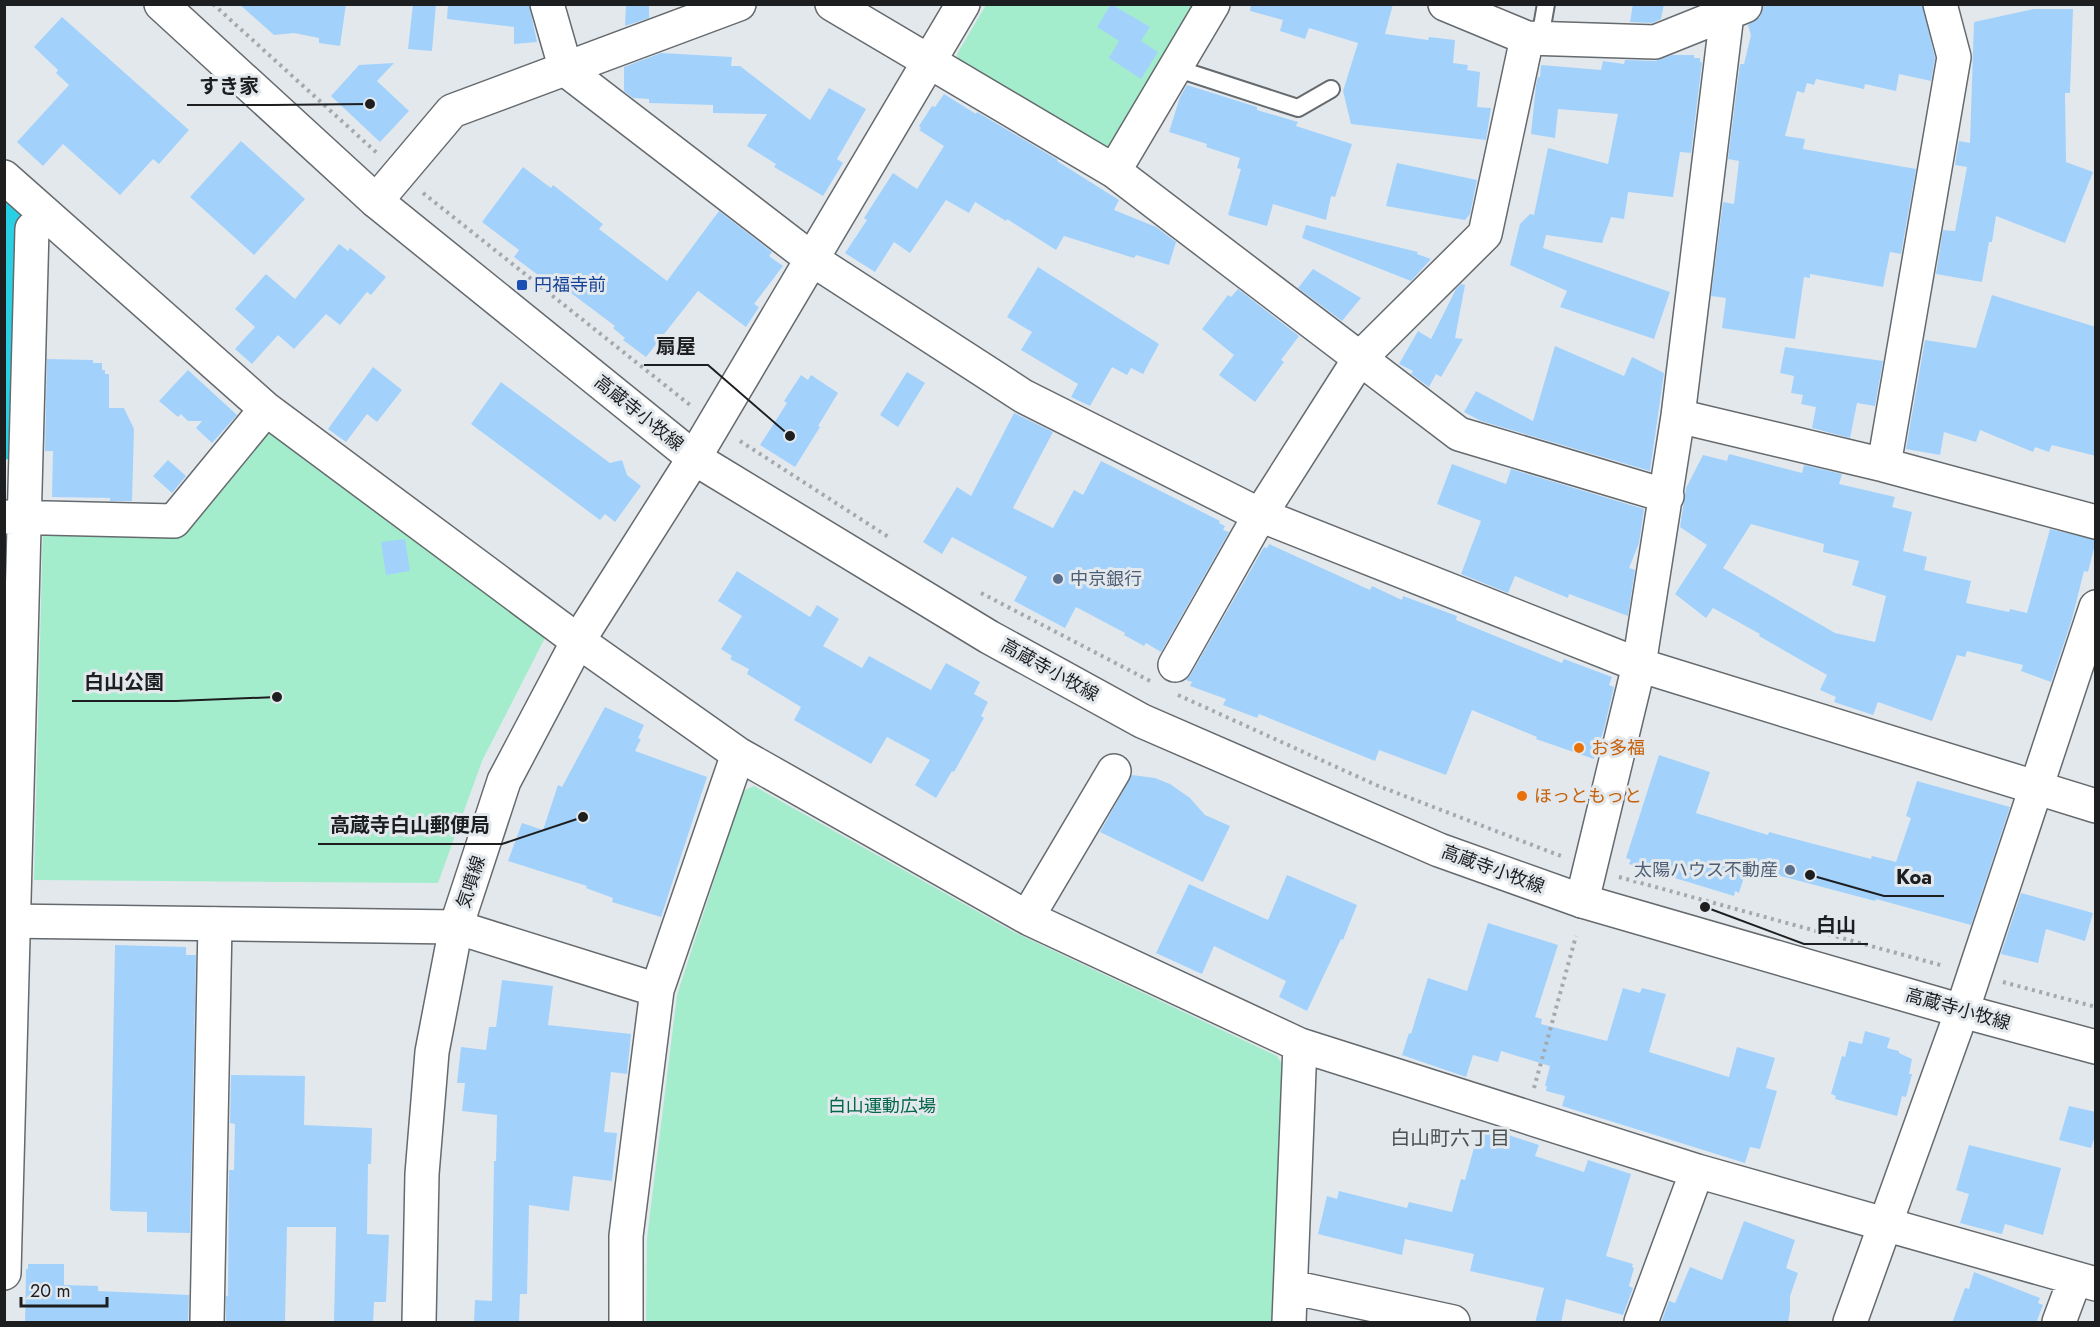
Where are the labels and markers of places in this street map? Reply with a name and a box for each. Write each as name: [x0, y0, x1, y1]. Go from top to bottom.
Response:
callout: すき家: [187, 67, 271, 105]
place label: 円福寺前: [534, 272, 606, 298]
marker: 円福寺前: [515, 278, 529, 292]
callout: 扇屋: [644, 327, 708, 365]
place label: 中京銀行: [1070, 566, 1142, 592]
marker: 中京銀行: [1051, 572, 1065, 586]
callout: 白山公園: [72, 663, 176, 701]
place label: お多福: [1591, 735, 1645, 761]
marker: お多福: [1572, 741, 1586, 755]
place label: ほっともっと: [1534, 783, 1642, 809]
marker: ほっともっと: [1515, 789, 1529, 803]
callout: 高蔵寺白山郵便局: [318, 806, 502, 844]
place label: 太陽ハウス不動産: [1634, 857, 1778, 883]
callout: Koa: [1884, 858, 1944, 896]
marker: 太陽ハウス不動産: [1783, 863, 1797, 877]
callout: 白山: [1804, 906, 1868, 944]

